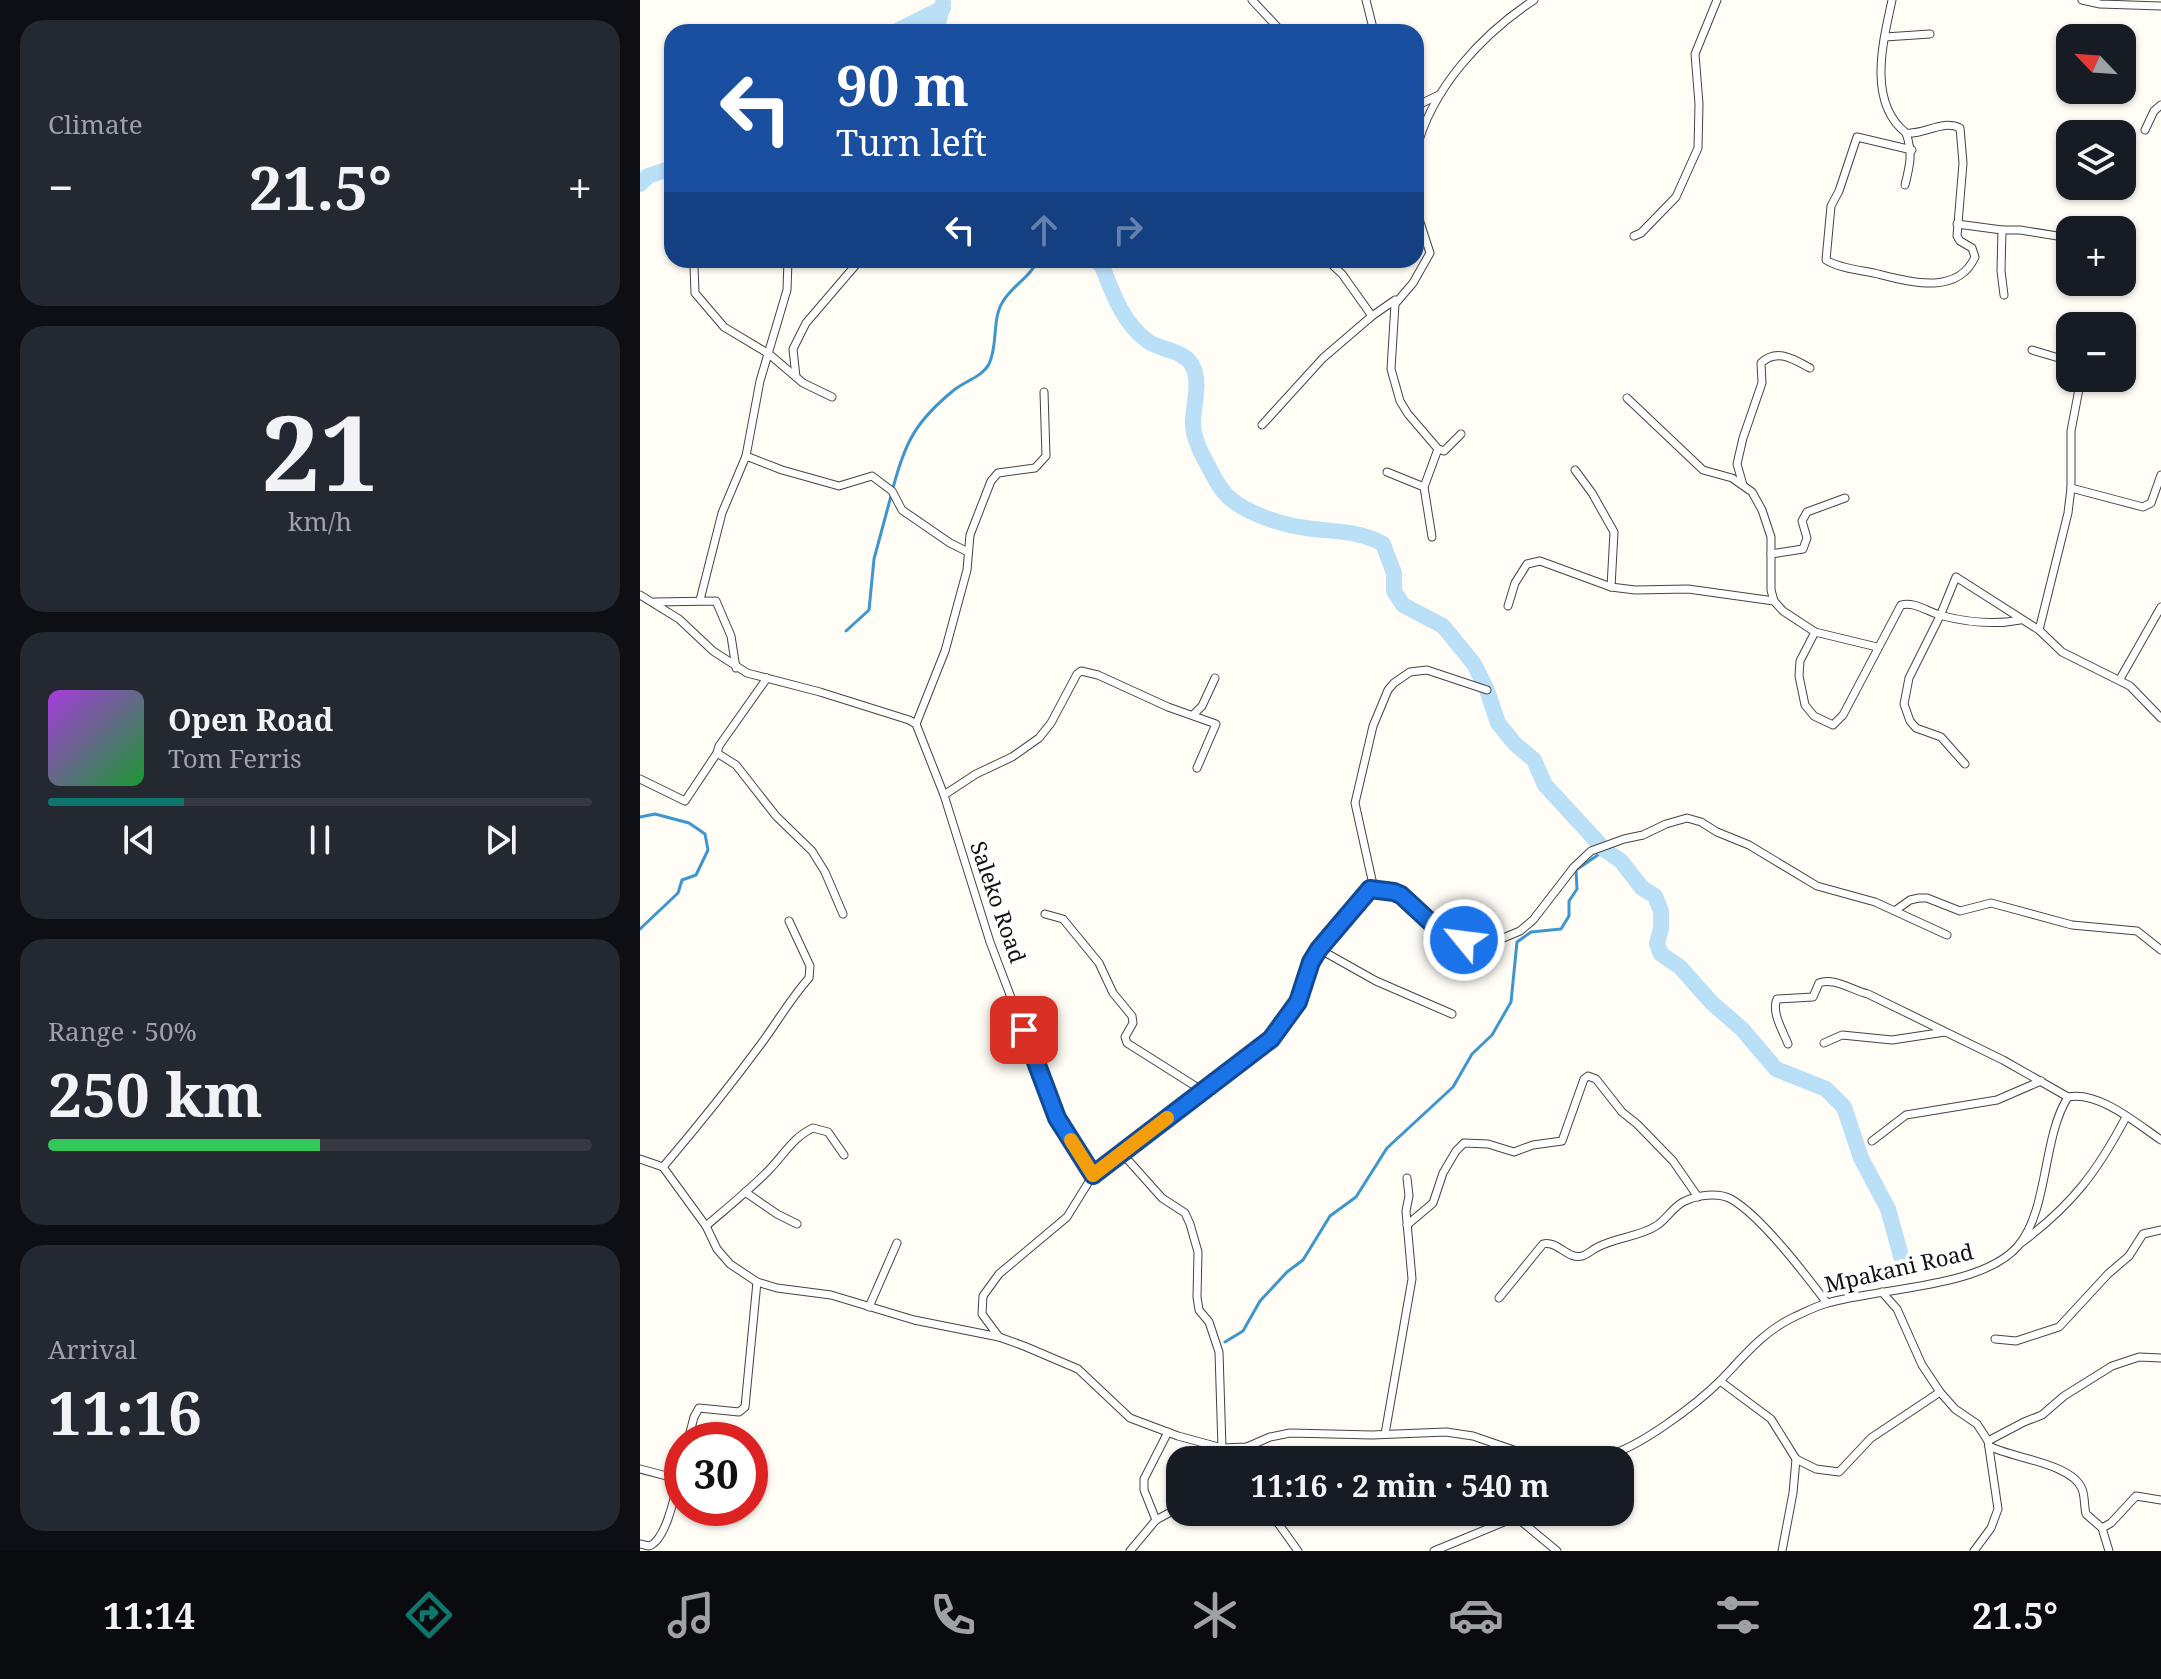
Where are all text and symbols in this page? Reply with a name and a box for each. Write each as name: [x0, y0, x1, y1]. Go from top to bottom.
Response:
north arrow: [2056, 24, 2136, 104]
map controls: [2056, 24, 2136, 392]
text: 90 m: [836, 46, 969, 122]
icon: left: [704, 56, 808, 160]
text: Climate: [48, 106, 143, 142]
text: Turn left: [836, 118, 987, 167]
button: layers: [2056, 120, 2136, 200]
text: 21.5°: [249, 146, 392, 228]
text: −: [48, 157, 73, 217]
text: +: [567, 157, 592, 217]
icon: left: [938, 208, 982, 252]
icon: ahead: [1022, 208, 1066, 252]
icon: right: [1106, 208, 1150, 252]
button: +: [2056, 216, 2136, 296]
button: −: [2056, 312, 2136, 392]
text: 21: [261, 380, 379, 521]
text: km/h: [288, 503, 352, 539]
text: Open Road: [168, 699, 333, 740]
text: Tom Ferris: [168, 740, 302, 776]
icon: previous: [117, 818, 161, 862]
icon: pause: [298, 818, 342, 862]
icon: next: [479, 818, 523, 862]
street label: Saleko Road: [964, 837, 1034, 967]
position arrow: [1422, 898, 1506, 982]
pin: [990, 996, 1058, 1064]
icon: arrive: [1002, 1008, 1046, 1052]
text: Range · 50%: [48, 1013, 197, 1049]
text: 250 km: [48, 1053, 263, 1135]
street label: Mpakani Road: [1821, 1235, 1977, 1299]
text: Arrival: [48, 1331, 137, 1367]
text: 11:16: [48, 1371, 202, 1453]
speed limit sign: 30: [664, 1422, 768, 1526]
text: 11:16 · 2 min · 540 m: [1251, 1465, 1549, 1506]
icon: directions: [401, 1587, 457, 1643]
icon: music: [663, 1587, 719, 1643]
icon: phone: [925, 1587, 981, 1643]
icon: climate: [1187, 1587, 1243, 1643]
icon: car: [1448, 1587, 1504, 1643]
icon: filters: [1710, 1587, 1766, 1643]
text: 11:14: [103, 1591, 195, 1640]
text: 21.5°: [1972, 1591, 2058, 1640]

